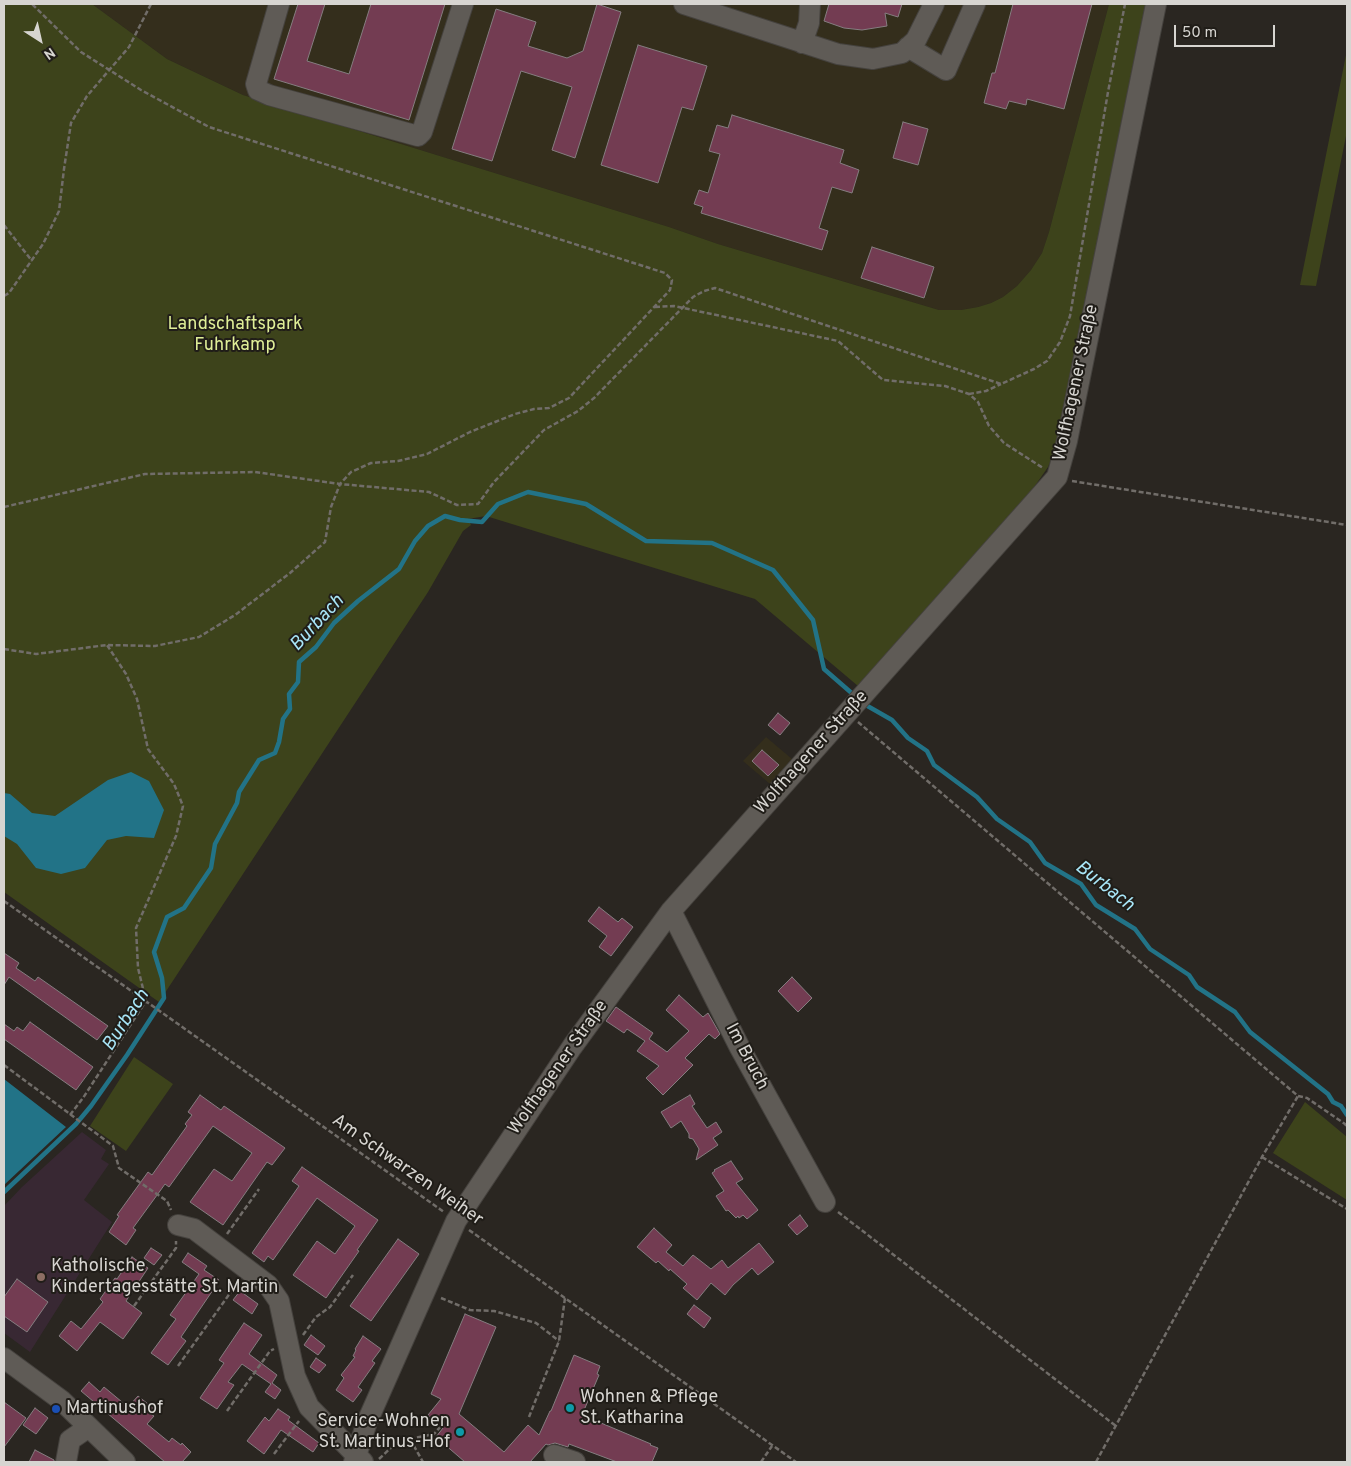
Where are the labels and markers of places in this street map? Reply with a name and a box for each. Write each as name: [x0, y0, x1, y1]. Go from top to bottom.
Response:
place label: Katholische Kindertagesstätte St. Martin: [51, 1256, 278, 1298]
marker: Katholische Kindertagesstätte St. Martin: [35, 1271, 47, 1283]
place label: Wohnen & Pflege St. Katharina: [580, 1387, 718, 1430]
place label: Martinushof: [66, 1398, 163, 1420]
marker: Wohnen & Pflege St. Katharina: [564, 1402, 576, 1414]
marker: Martinushof: [50, 1403, 62, 1415]
place label: Service-Wohnen St. Martinus-Hof: [317, 1411, 450, 1454]
marker: Service-Wohnen St. Martinus-Hof: [454, 1426, 466, 1438]

